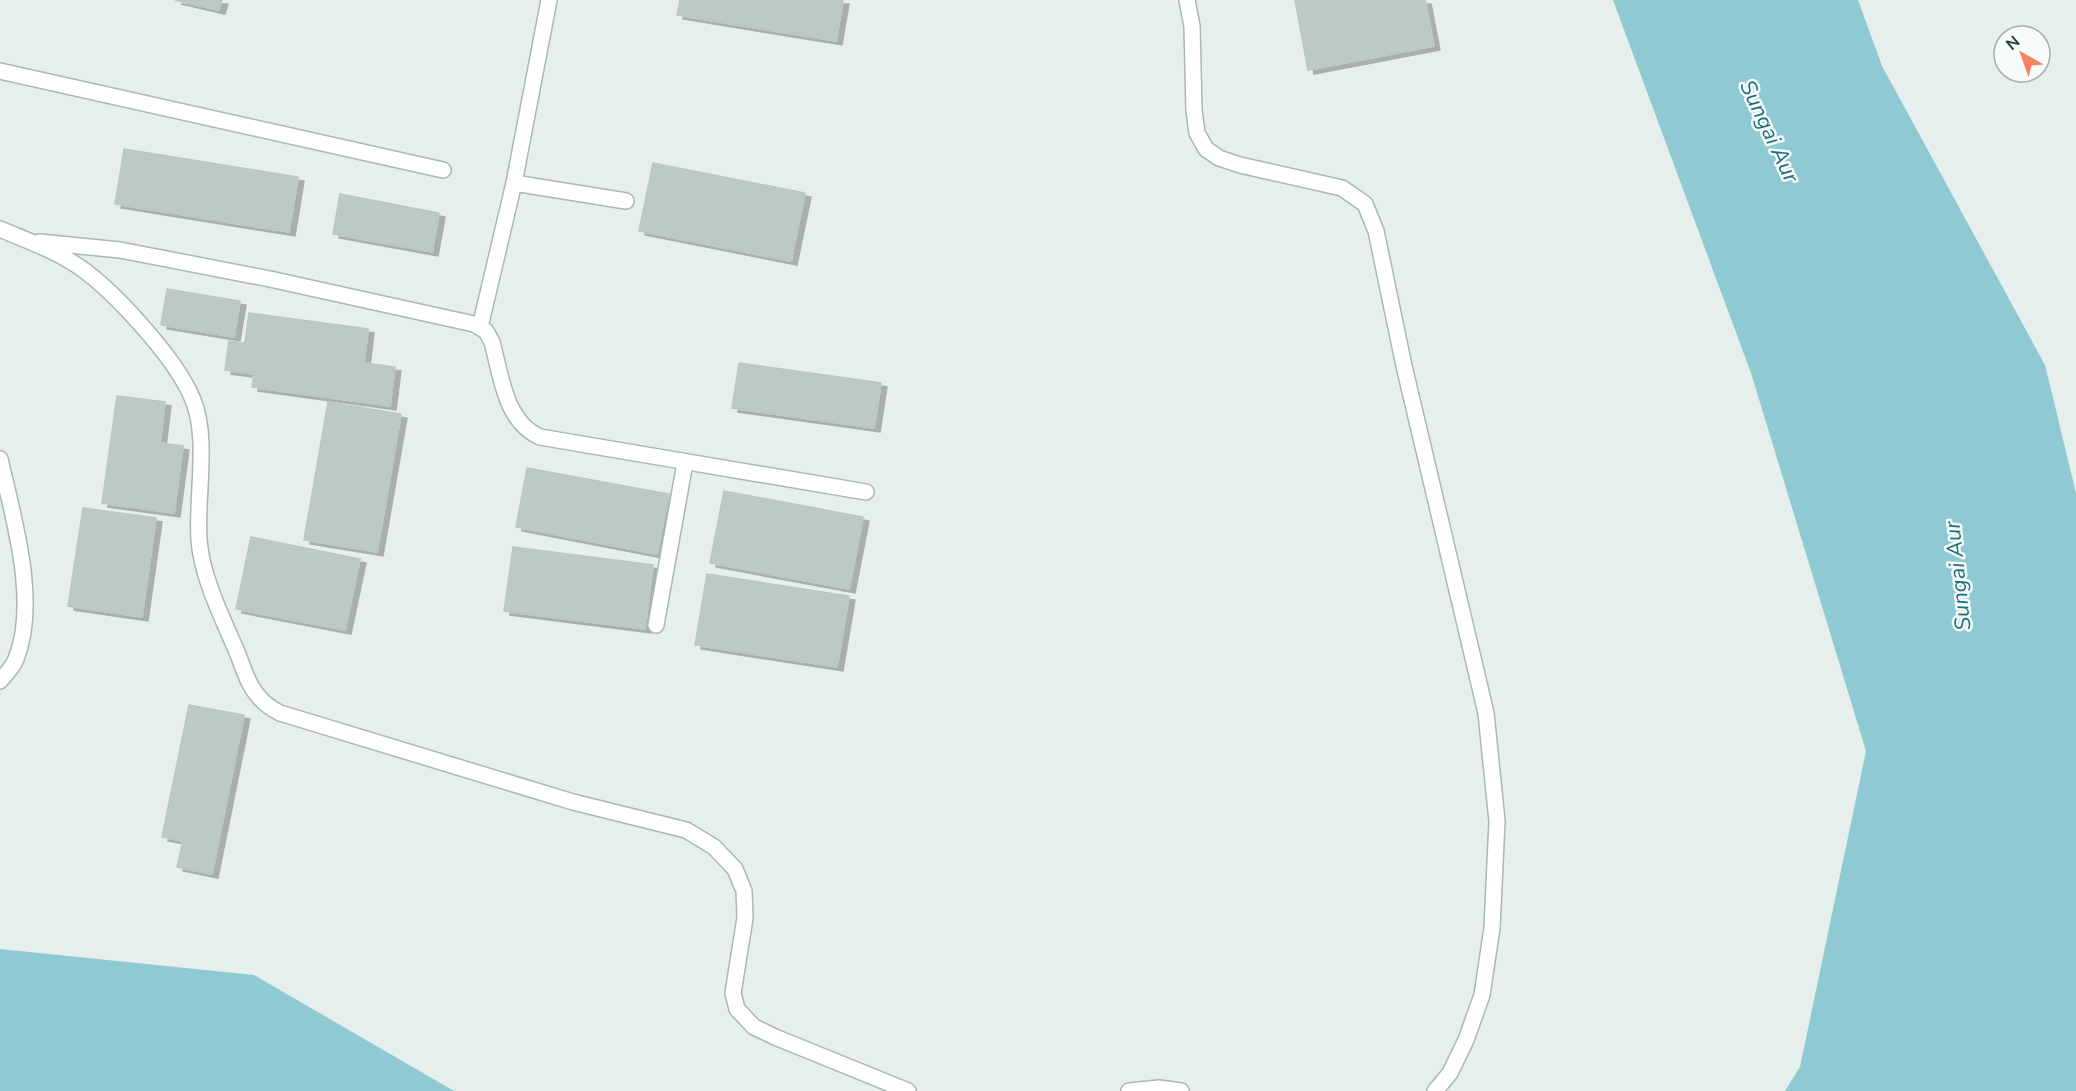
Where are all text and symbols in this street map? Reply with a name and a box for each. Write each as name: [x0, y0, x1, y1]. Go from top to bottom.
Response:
north arrow: [1992, 24, 2052, 84]
text: N: [2001, 31, 2025, 56]
water label: Sungai Aur: [1732, 75, 1806, 189]
water label: Sungai Aur: [1937, 519, 1979, 632]

